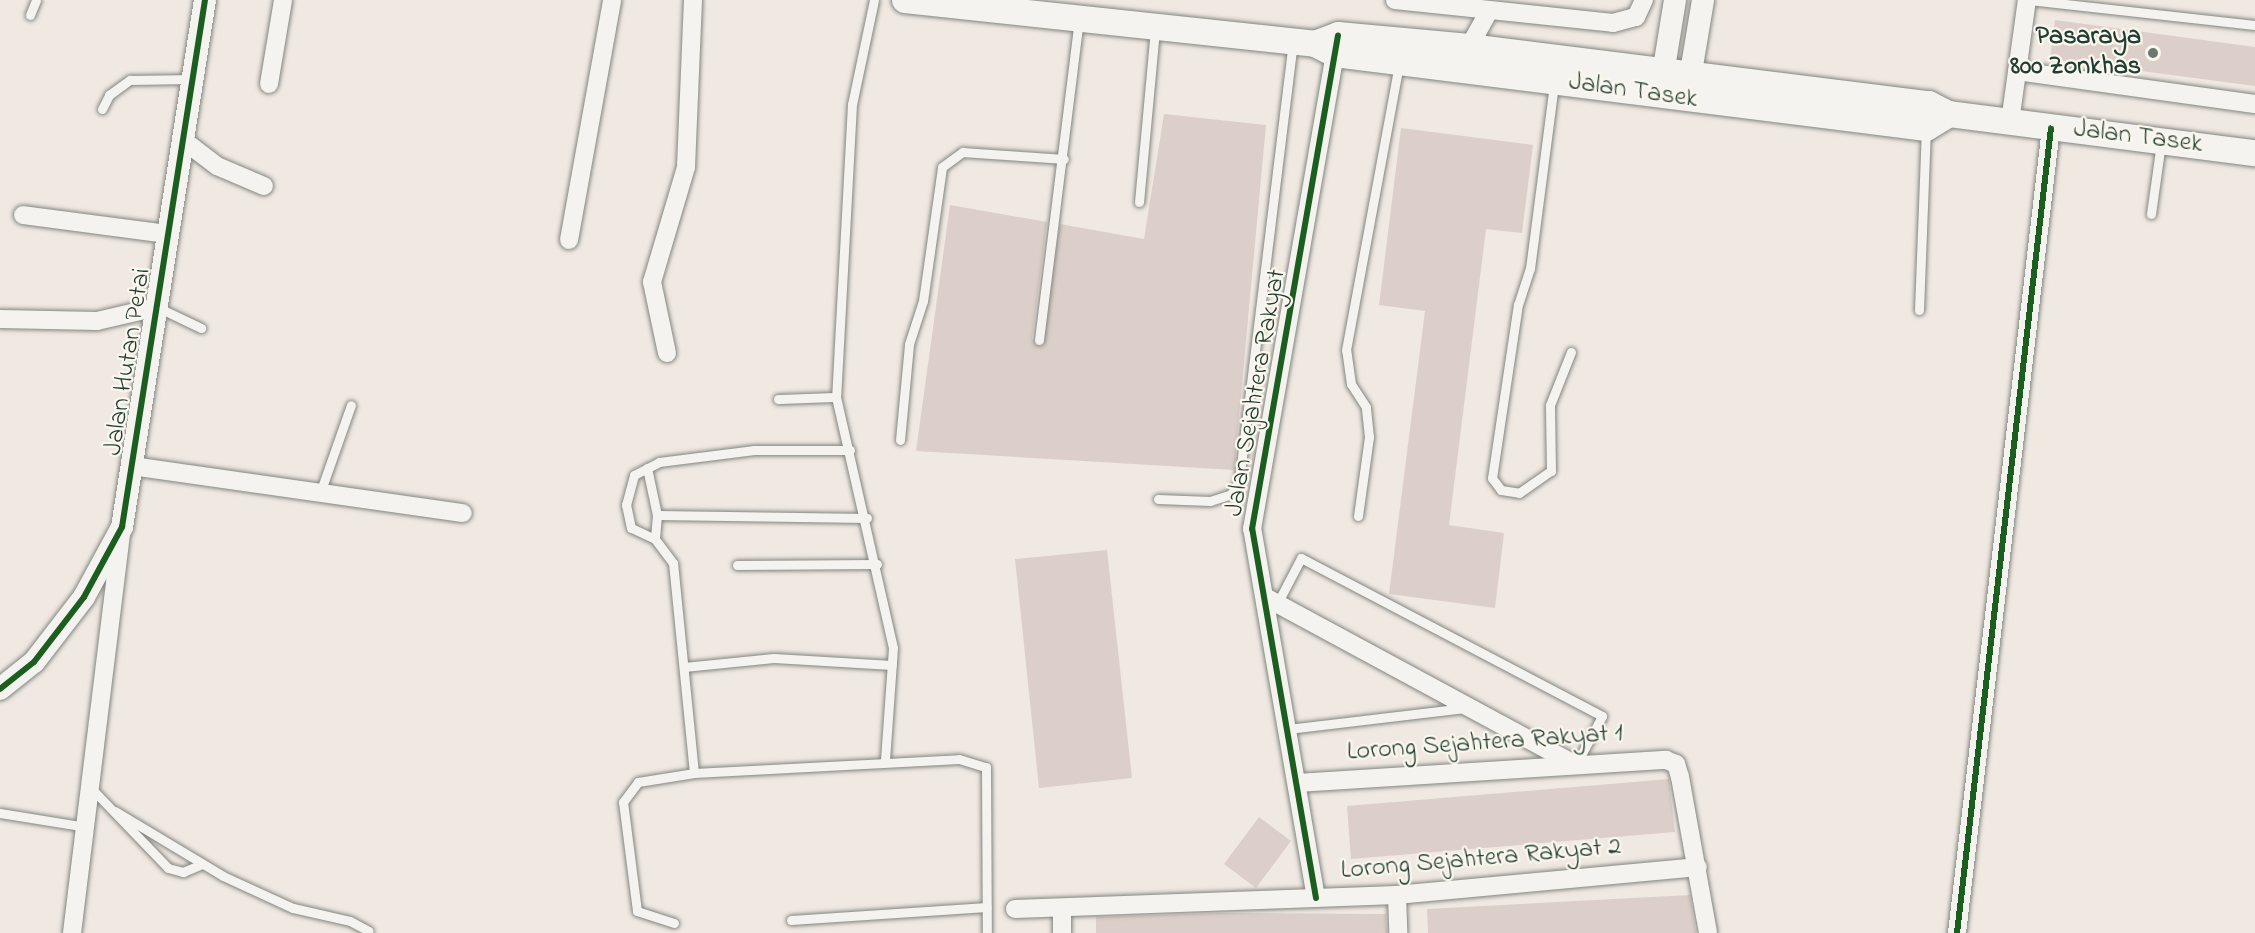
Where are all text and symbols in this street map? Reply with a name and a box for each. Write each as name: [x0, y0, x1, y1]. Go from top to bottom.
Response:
place label: Pasaraya 800 Zonkhas: [2010, 22, 2141, 83]
marker: Pasaraya 800 Zonkhas: [2146, 46, 2160, 60]
street label: Jalan Tasek: [1567, 68, 1699, 116]
street label: Jalan Tasek: [2072, 115, 2204, 161]
street label: Jalan Hutan Petai: [99, 266, 159, 458]
street label: Jalan Sejahtera Rakyat: [1220, 267, 1294, 519]
street label: Lorong Sejahtera Rakyat 1: [1346, 719, 1624, 769]
street label: Lorong Sejahtera Rakyat 2: [1340, 832, 1622, 888]

